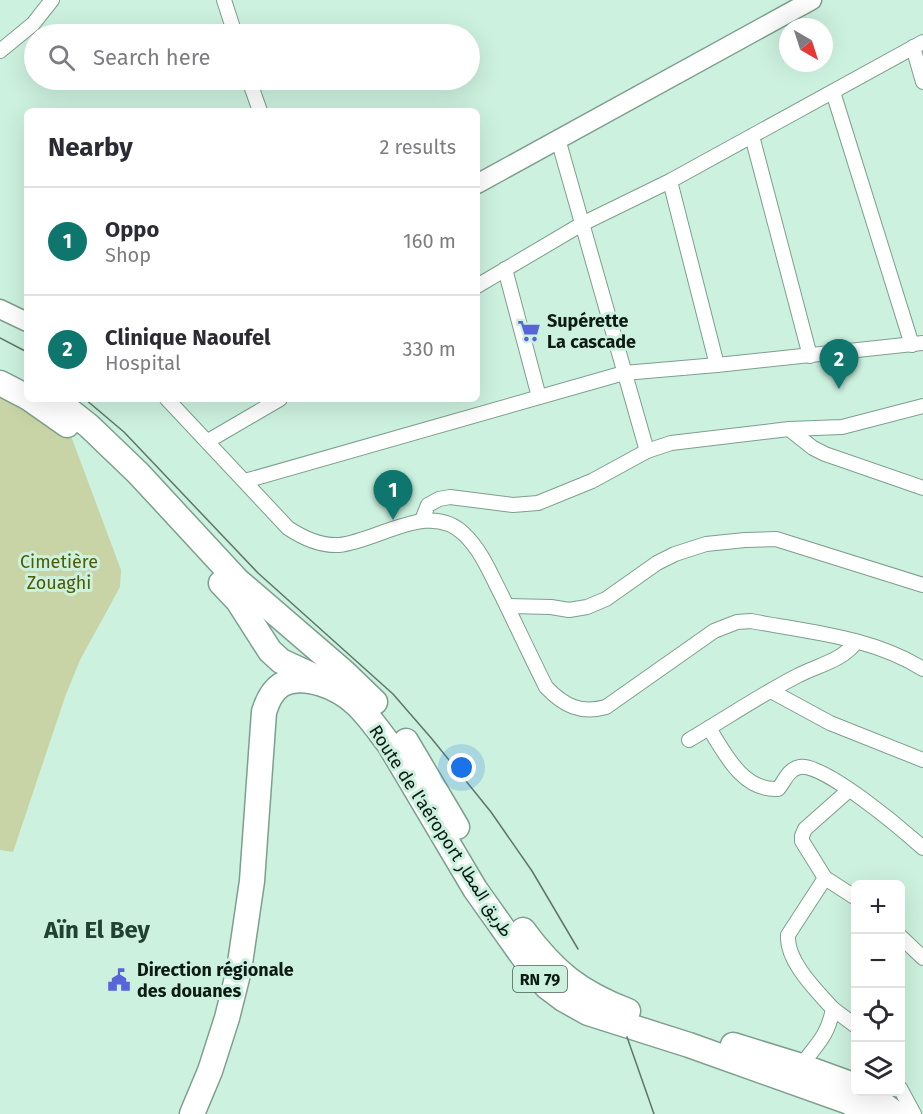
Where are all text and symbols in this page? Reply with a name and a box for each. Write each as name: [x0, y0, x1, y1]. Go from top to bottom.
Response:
north arrow: [779, 18, 833, 72]
search box: [24, 24, 480, 90]
icon: search: [45, 41, 78, 74]
text: Search here: [93, 44, 211, 71]
text: Nearby: [48, 132, 133, 163]
text: 2 results: [379, 135, 456, 159]
text: Oppo: [105, 216, 159, 243]
text: 1: [63, 229, 72, 253]
text: 160 m: [403, 229, 456, 253]
text: Shop: [105, 243, 151, 267]
place label: Supérette La cascade: [547, 310, 636, 353]
supermarket icon: Supérette La cascade: [516, 318, 542, 344]
text: Clinique Naoufel: [105, 324, 271, 351]
text: 2: [62, 337, 73, 361]
text: 330 m: [402, 337, 456, 361]
pin: 2: [820, 340, 858, 389]
text: Hospital: [105, 351, 181, 375]
pin: 1: [374, 470, 412, 520]
park label: Cimetière Zouaghi: [20, 551, 98, 594]
street label: Route de l'aéroport طريق المطار: [364, 721, 518, 941]
your location: [447, 753, 476, 782]
map controls: [851, 880, 905, 1096]
button: +: [851, 880, 905, 934]
district label: Aïn El Bey: [43, 916, 151, 944]
button: −: [851, 934, 905, 988]
place label: Direction régionale des douanes: [137, 959, 294, 1002]
road number: RN 79: [513, 966, 567, 992]
public building icon: Direction régionale des douanes: [106, 967, 132, 993]
button: locate: [851, 988, 905, 1042]
button: layers: [851, 1042, 905, 1096]

